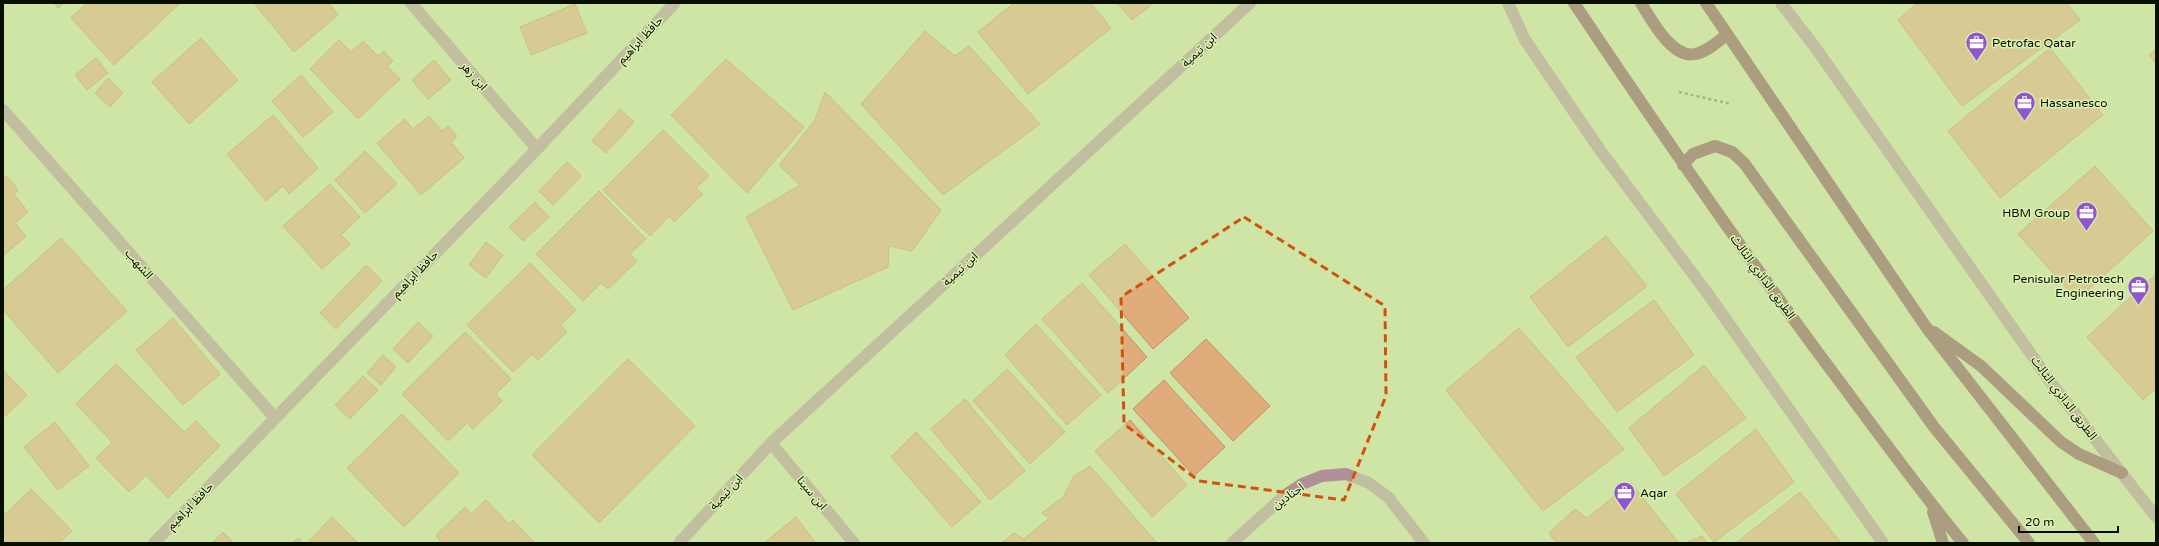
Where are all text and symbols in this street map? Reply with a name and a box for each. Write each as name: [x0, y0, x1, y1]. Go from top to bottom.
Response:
street label: حافظ ابراهيم: [614, 13, 667, 68]
street label: ابن تيمية: [1178, 30, 1220, 70]
office icon: Petrofac Qatar: [1963, 30, 1989, 63]
place label: Petrofac Qatar: [1992, 36, 2076, 50]
street label: ابن زهر: [457, 58, 490, 93]
office icon: Hassanesco: [2012, 90, 2038, 123]
place label: Hassanesco: [2040, 96, 2108, 110]
office icon: HBM Group: [2073, 200, 2099, 233]
place label: HBM Group: [2002, 206, 2070, 220]
street label: الطريق الدائري الثالث: [1725, 232, 1798, 324]
street label: الشهب: [122, 246, 156, 282]
street label: حافظ ابراهيم: [389, 247, 442, 302]
street label: ابن تيمية: [939, 249, 981, 289]
place label: Penisular Petrotech Engineering: [2013, 272, 2124, 300]
office icon: Penisular Petrotech Engineering: [2126, 273, 2152, 306]
street label: الطريق الدائري الثالث: [2026, 353, 2100, 444]
street label: ابن تيمية: [706, 471, 746, 513]
street label: ابن سينا: [794, 473, 830, 513]
street label: حافظ ابراهيم: [164, 479, 217, 534]
street label: اجنادين: [1269, 480, 1307, 512]
office icon: Aqar: [1611, 480, 1637, 513]
place label: Aqar: [1640, 486, 1668, 500]
scale bar: [2019, 508, 2118, 534]
text: 20 m: [2025, 515, 2054, 529]

